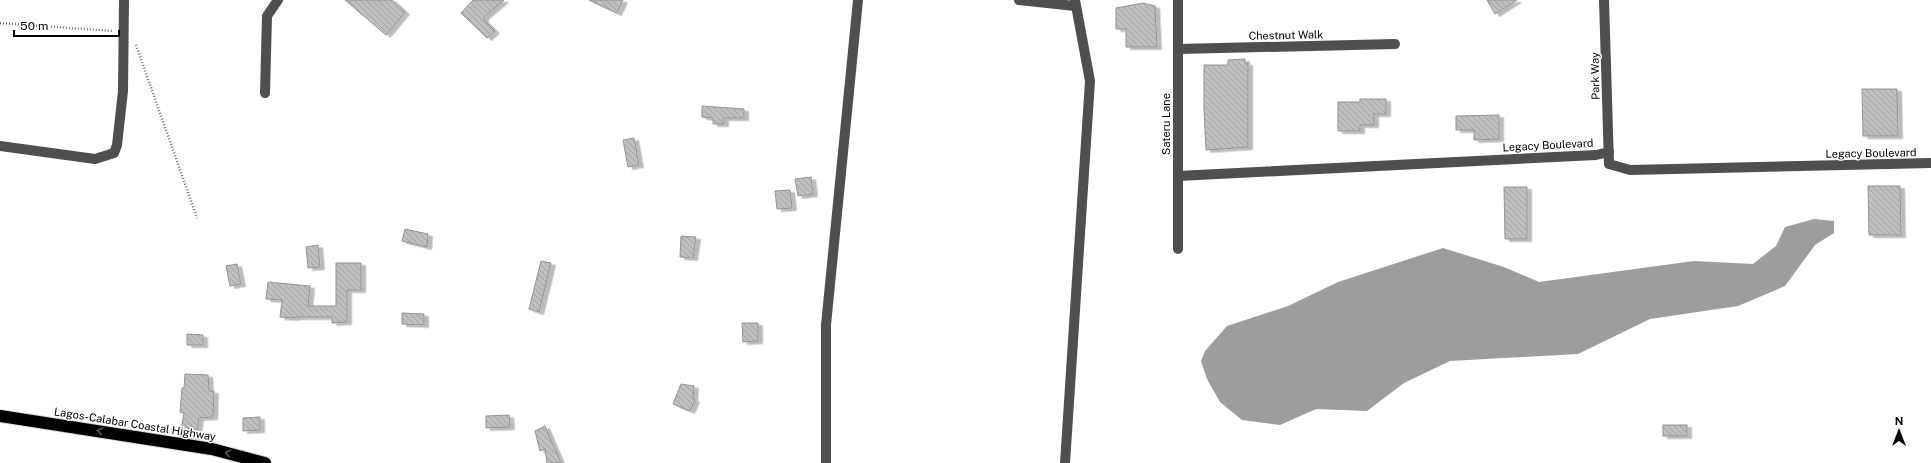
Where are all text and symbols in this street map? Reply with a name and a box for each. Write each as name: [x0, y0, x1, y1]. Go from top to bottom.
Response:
scale bar: [14, 12, 119, 38]
text: 50 m: [20, 19, 48, 33]
street label: Chestnut Walk: [1248, 28, 1324, 42]
street label: Park Way: [1589, 52, 1601, 100]
street label: Sateru Lane: [1160, 93, 1172, 155]
street label: Legacy Boulevard: [1502, 137, 1594, 153]
street label: Legacy Boulevard: [1825, 146, 1917, 160]
street label: Lagos-Calabar Coastal Highway: [53, 405, 217, 443]
north arrow: [1879, 411, 1919, 451]
text: N: [1895, 415, 1903, 427]
one-way arrow: [97, 427, 103, 436]
one-way arrow: [225, 449, 232, 458]

